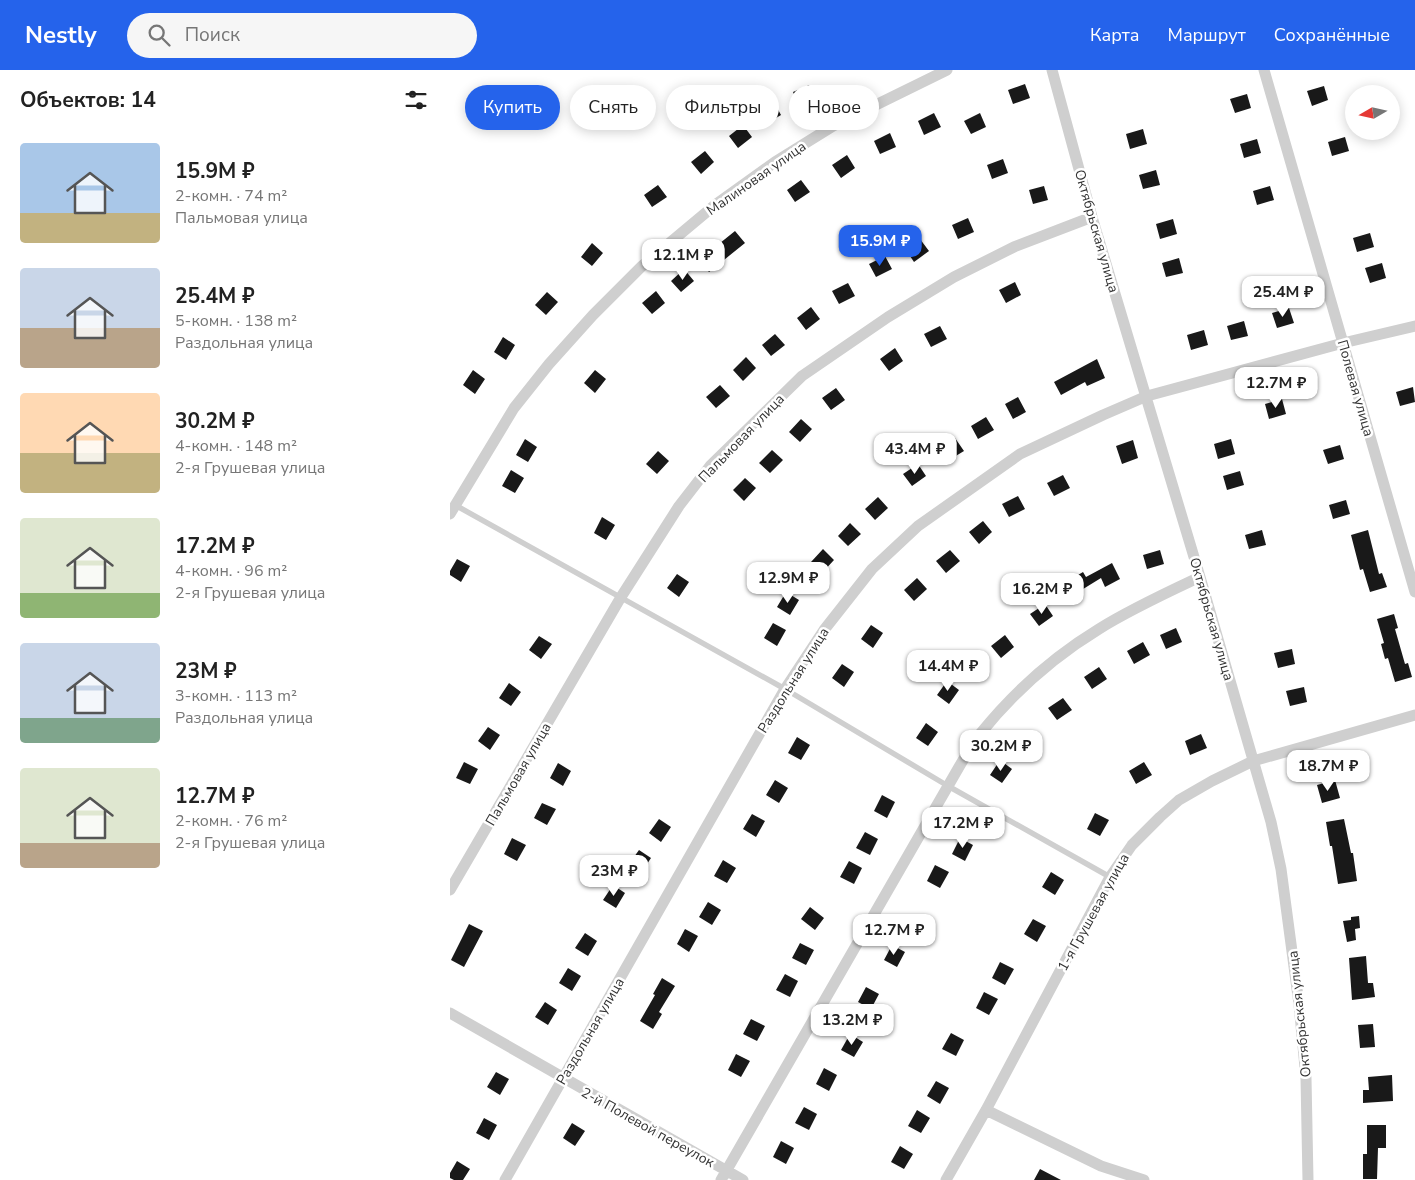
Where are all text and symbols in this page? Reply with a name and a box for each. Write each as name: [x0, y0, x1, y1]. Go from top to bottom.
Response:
search box: [127, 13, 477, 58]
text: Nestly: [25, 19, 97, 51]
icon: search: [145, 21, 173, 49]
text: Поиск: [185, 22, 240, 48]
text: Карта: [1090, 23, 1140, 47]
text: Маршрут: [1168, 23, 1246, 47]
text: Сохранённые: [1274, 23, 1390, 47]
chip: Купить: [465, 85, 560, 130]
chip: Снять: [570, 85, 656, 130]
chip: Фильтры: [666, 85, 779, 130]
chip: Новое: [789, 85, 879, 130]
north arrow: [1345, 85, 1400, 140]
map controls: [1345, 85, 1400, 140]
text: Объектов: 14: [20, 86, 156, 114]
icon: filters: [402, 86, 430, 114]
street label: Малиновая улица: [703, 137, 810, 220]
text: 15.9M ₽: [175, 157, 255, 185]
icon: home: [60, 163, 120, 223]
street label: Октябрьская улица: [1070, 167, 1123, 295]
text: 2-комн. · 74 m²: [175, 185, 287, 207]
text: Пальмовая улица: [175, 207, 308, 229]
pin: 15.9M ₽: [834, 224, 926, 267]
text: 15.9M ₽: [850, 230, 910, 252]
pin: 12.1M ₽: [637, 238, 729, 281]
text: 12.1M ₽: [653, 244, 713, 266]
pin: 25.4M ₽: [1237, 276, 1329, 318]
text: 25.4M ₽: [1253, 281, 1313, 303]
text: 25.4M ₽: [175, 282, 255, 310]
icon: home: [60, 288, 120, 348]
text: 5-комн. · 138 m²: [175, 310, 297, 332]
text: Раздольная улица: [175, 332, 313, 354]
street label: Полевая улица: [1333, 338, 1378, 439]
pin: 12.7M ₽: [1230, 366, 1322, 409]
text: 12.7M ₽: [1246, 372, 1306, 394]
street label: Пальмовая улица: [694, 390, 789, 487]
text: 30.2M ₽: [175, 407, 255, 435]
icon: home: [60, 413, 120, 473]
pin: 43.4M ₽: [869, 432, 961, 475]
text: 4-комн. · 148 m²: [175, 435, 297, 457]
text: 43.4M ₽: [885, 438, 945, 460]
text: 2-я Грушевая улица: [175, 457, 325, 479]
text: 17.2M ₽: [175, 532, 255, 560]
icon: home: [60, 538, 120, 598]
street label: Октябрьская улица: [1185, 555, 1238, 683]
text: 4-комн. · 96 m²: [175, 560, 287, 582]
pin: 12.9M ₽: [742, 562, 834, 604]
text: 12.9M ₽: [758, 567, 818, 589]
pin: 16.2M ₽: [996, 572, 1088, 615]
text: 16.2M ₽: [1012, 578, 1072, 600]
text: 2-я Грушевая улица: [175, 582, 325, 604]
street label: Раздольная улица: [753, 624, 834, 737]
pin: 14.4M ₽: [902, 650, 994, 692]
text: 14.4M ₽: [918, 655, 978, 677]
text: 23M ₽: [175, 657, 237, 685]
icon: home: [60, 663, 120, 723]
text: 3-комн. · 113 m²: [175, 685, 297, 707]
text: Раздольная улица: [175, 707, 313, 729]
street label: Пальмовая улица: [481, 719, 556, 829]
pin: 30.2M ₽: [955, 730, 1047, 772]
text: 30.2M ₽: [971, 735, 1031, 757]
pin: 18.7M ₽: [1282, 750, 1374, 792]
text: 18.7M ₽: [1298, 755, 1358, 777]
text: 12.7M ₽: [175, 782, 255, 810]
icon: home: [60, 788, 120, 848]
pin: 17.2M ₽: [917, 806, 1009, 849]
text: 2-комн. · 76 m²: [175, 810, 287, 832]
text: 17.2M ₽: [933, 812, 993, 834]
text: 2-я Грушевая улица: [175, 832, 325, 854]
street label: 1-я Грушевая улица: [1053, 850, 1134, 974]
pin: 23M ₽: [579, 854, 649, 897]
text: 23M ₽: [590, 860, 638, 882]
pin: 12.7M ₽: [848, 914, 940, 956]
text: 12.7M ₽: [864, 919, 924, 941]
street label: Октябрьская улица: [1283, 950, 1316, 1078]
street label: Раздольная улица: [552, 974, 629, 1088]
pin: 13.2M ₽: [806, 1004, 898, 1046]
text: 13.2M ₽: [822, 1009, 882, 1031]
street label: 2-й Полевой переулок: [578, 1083, 718, 1172]

